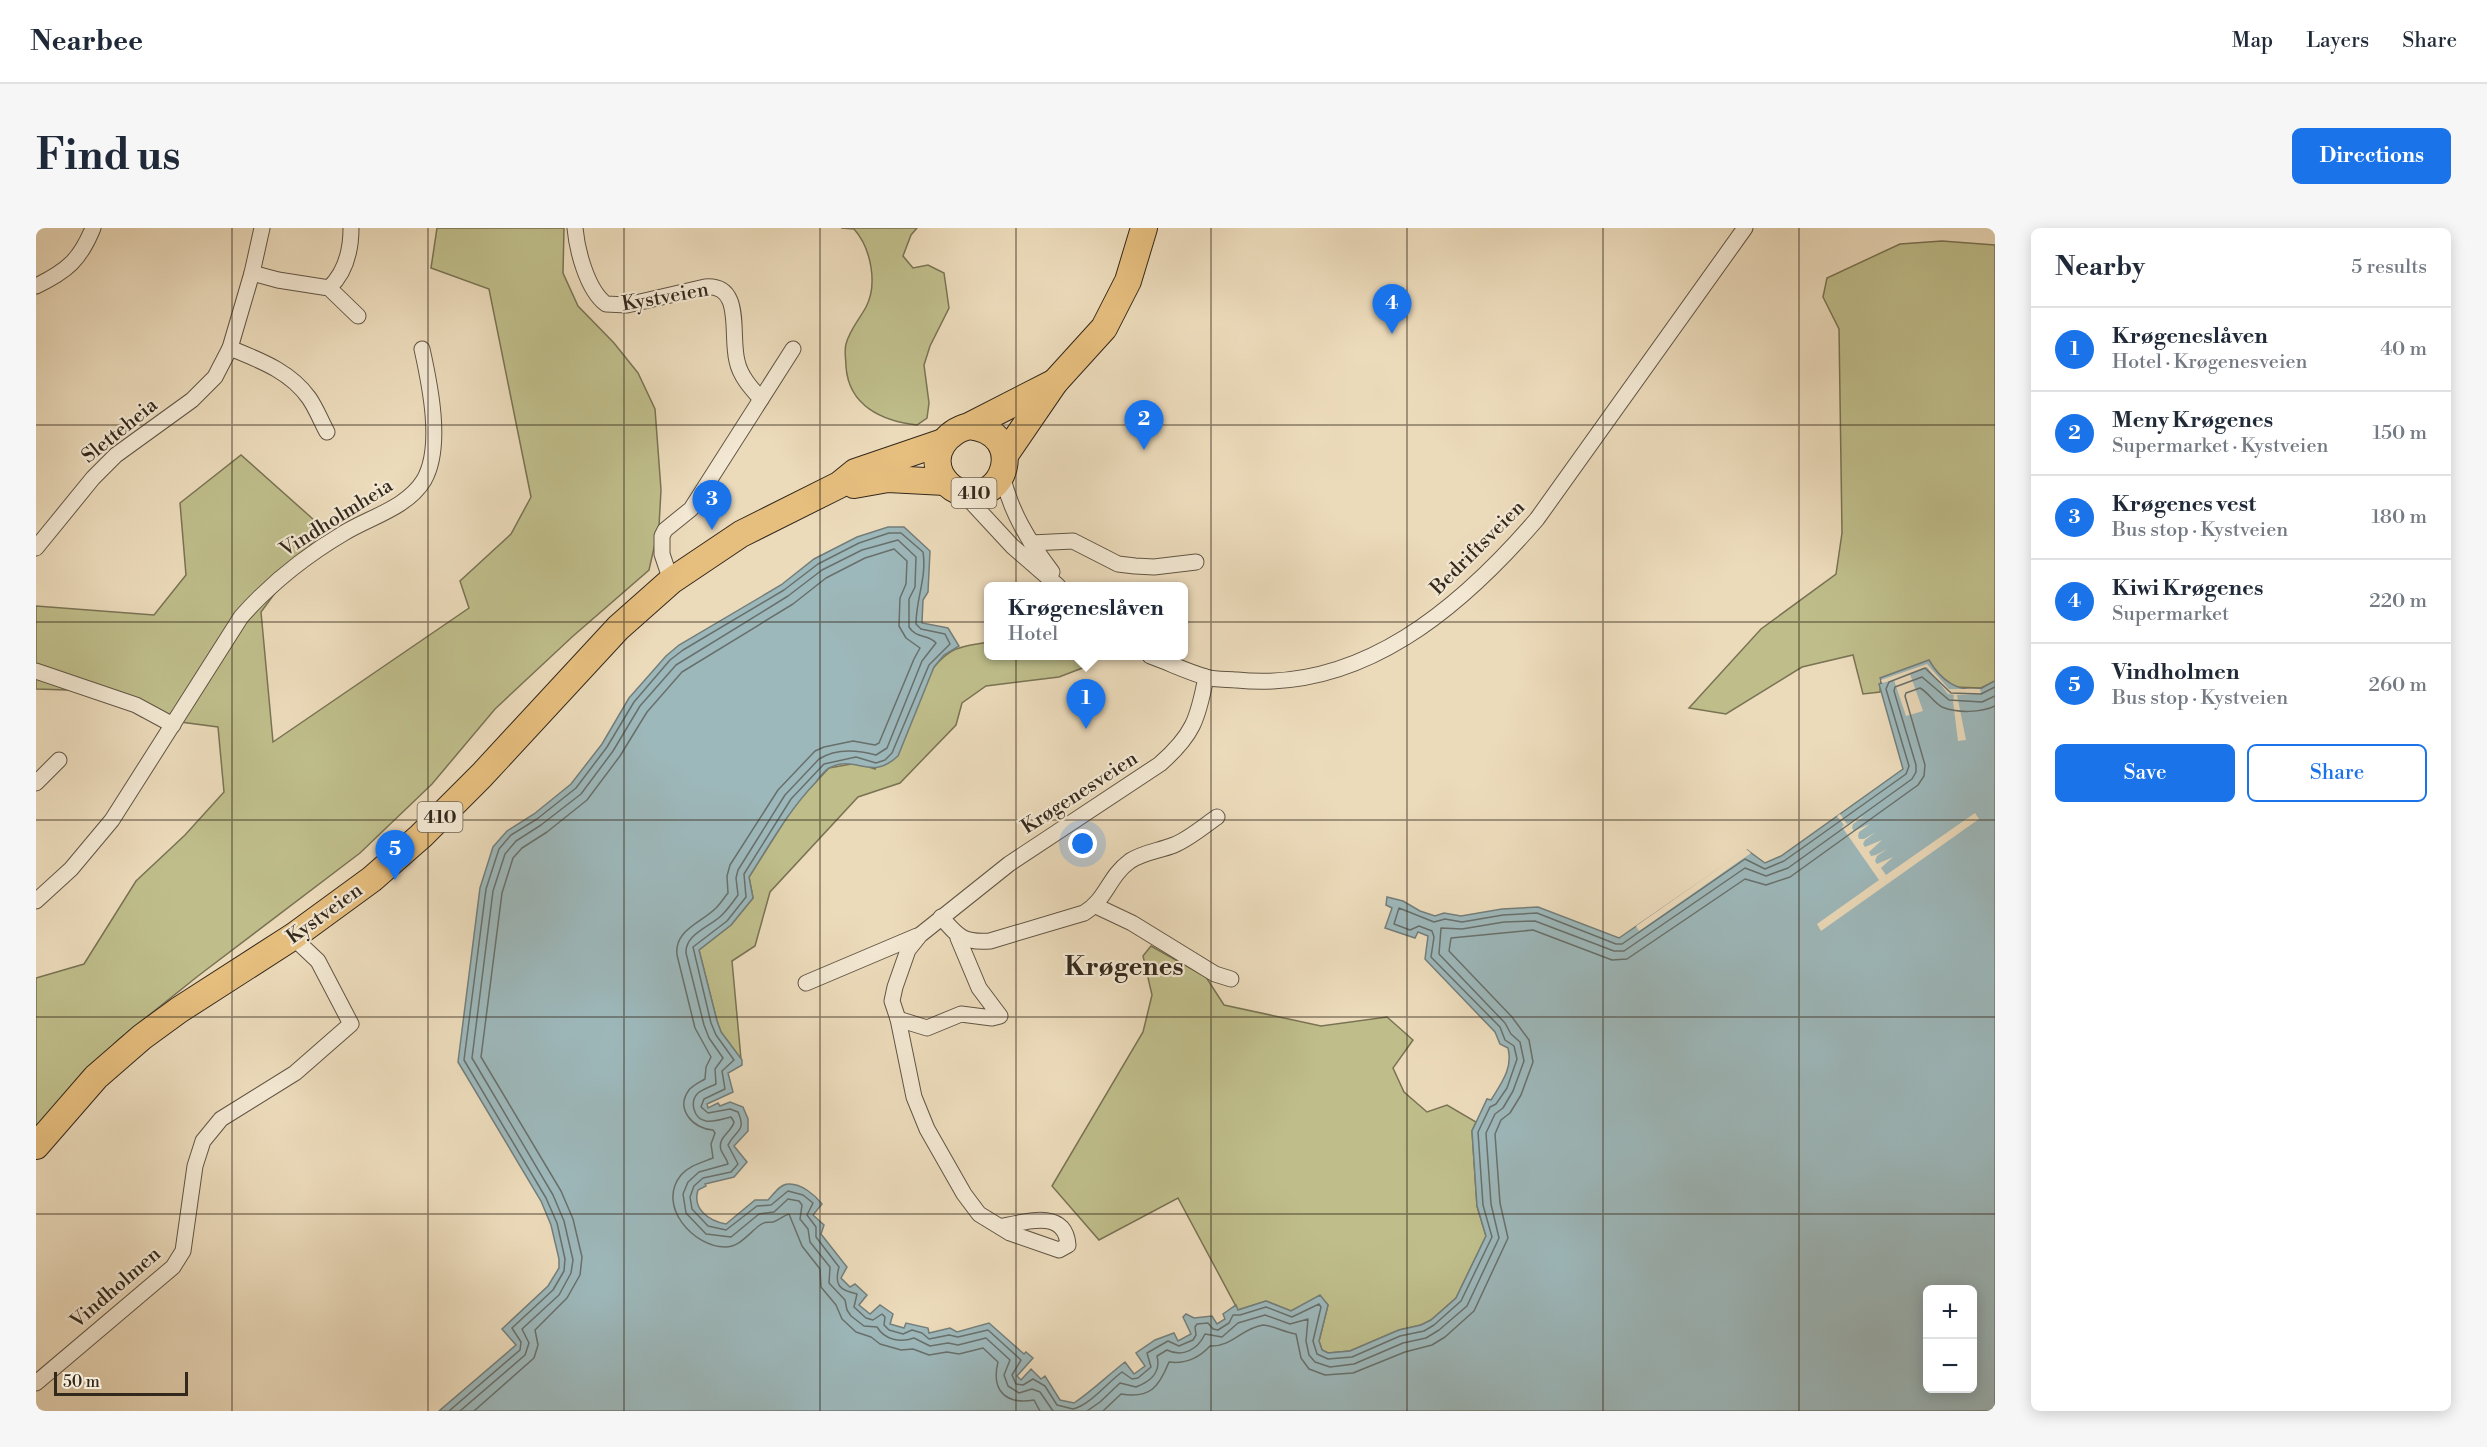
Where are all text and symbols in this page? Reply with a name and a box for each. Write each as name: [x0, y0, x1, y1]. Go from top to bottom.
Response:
text: Nearbee: [30, 24, 143, 59]
text: Map: [2232, 28, 2273, 54]
text: Layers: [2306, 28, 2369, 54]
text: Share: [2402, 28, 2457, 54]
button: Directions: [2292, 128, 2451, 184]
text: Find us: [36, 130, 180, 183]
text: Nearby: [2055, 251, 2145, 283]
text: 5 results: [2351, 255, 2427, 280]
street label: Kystveien: [620, 278, 711, 317]
pin: 4: [1372, 285, 1412, 334]
text: Krøgeneslåven: [2112, 323, 2268, 350]
text: 1: [2070, 337, 2079, 362]
text: 40 m: [2380, 337, 2427, 362]
text: Hotel · Krøgenesveien: [2112, 350, 2308, 375]
street label: Sletteheia: [77, 392, 164, 469]
pin: 2: [1124, 400, 1164, 450]
text: Meny Krøgenes: [2112, 407, 2273, 434]
text: 2: [2068, 421, 2081, 446]
text: 150 m: [2372, 421, 2427, 446]
text: Supermarket · Kystveien: [2112, 434, 2328, 459]
street label: Vindholmheia: [275, 473, 399, 563]
road number: 410: [952, 478, 996, 508]
pin: 3: [692, 480, 732, 530]
text: Krøgenes vest: [2112, 491, 2256, 518]
street label: Bedriftsveien: [1425, 495, 1531, 601]
text: 3: [2068, 505, 2081, 530]
text: 180 m: [2372, 505, 2427, 530]
text: Bus stop · Kystveien: [2112, 518, 2288, 543]
text: Kiwi Krøgenes: [2112, 575, 2263, 602]
popup: [984, 582, 1188, 660]
text: 4: [2068, 589, 2081, 614]
text: 220 m: [2369, 589, 2427, 614]
text: Krøgeneslåven: [1008, 595, 1164, 622]
text: Supermarket: [2112, 602, 2229, 627]
text: Hotel: [1008, 622, 1058, 647]
text: Vindholmen: [2112, 659, 2239, 686]
text: 5: [2068, 673, 2081, 698]
text: 260 m: [2369, 673, 2427, 698]
pin: 1: [1066, 680, 1106, 729]
text: Bus stop · Kystveien: [2112, 686, 2288, 711]
button: Save: [2055, 744, 2235, 802]
button: Share: [2247, 744, 2427, 802]
street label: Krøgenesveien: [1017, 746, 1143, 840]
road number: 410: [418, 802, 462, 832]
your location: [1068, 829, 1097, 858]
pin: 5: [376, 830, 414, 880]
street label: Kystveien: [282, 878, 368, 950]
district label: Krøgenes: [1064, 951, 1184, 983]
street label: Vindholmen: [65, 1242, 166, 1335]
map controls: [1923, 1285, 1977, 1393]
button: +: [1923, 1285, 1977, 1339]
button: −: [1923, 1339, 1977, 1393]
scale bar: [54, 1369, 188, 1396]
text: 50 m: [63, 1372, 100, 1392]

